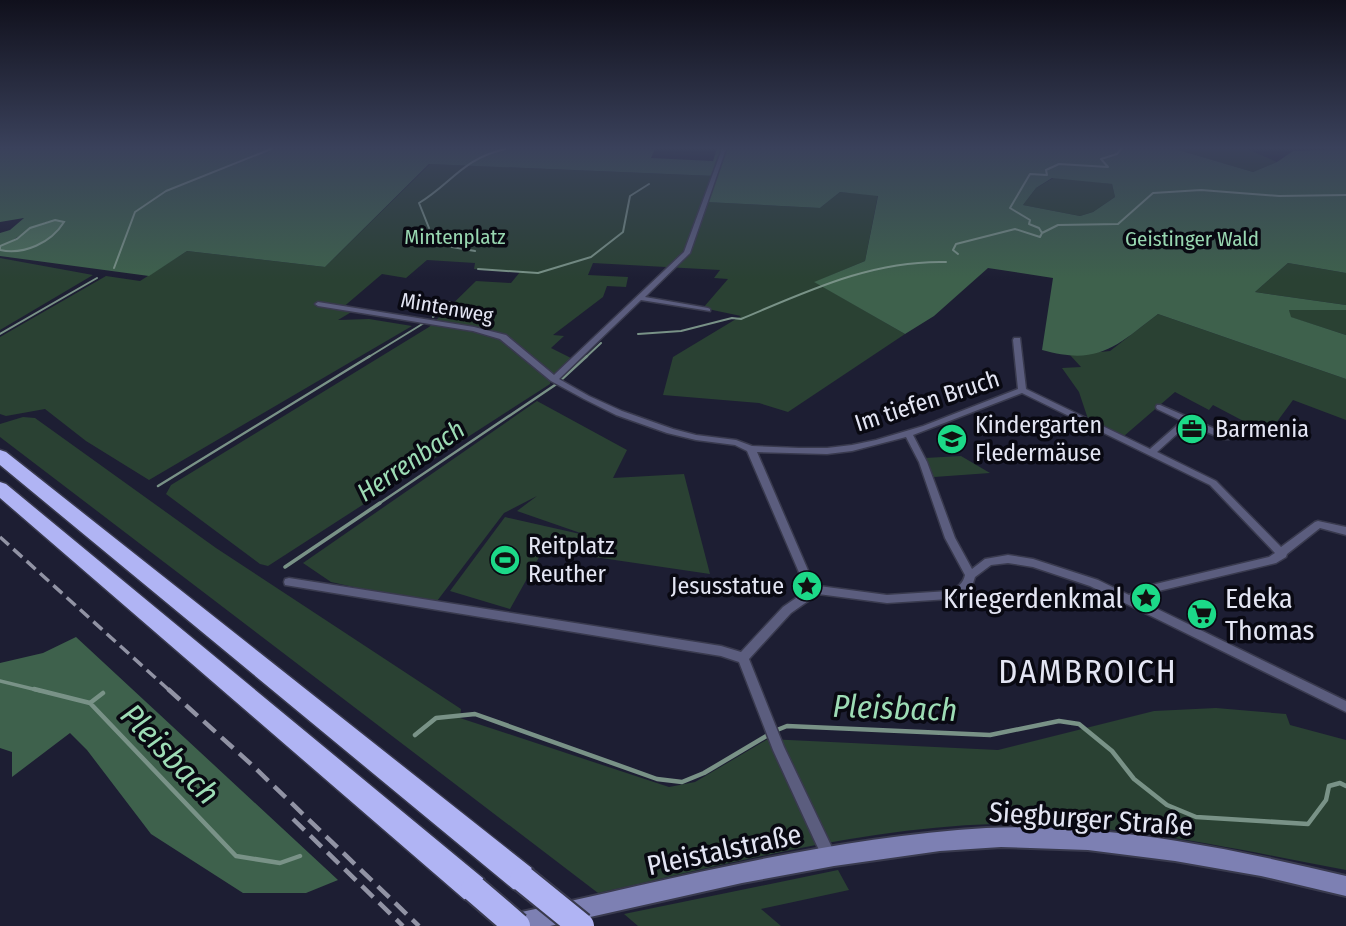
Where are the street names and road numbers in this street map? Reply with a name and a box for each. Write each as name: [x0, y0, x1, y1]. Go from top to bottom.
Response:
street label: Mintenweg: [399, 287, 495, 329]
street label: Im tiefen Bruch: [851, 364, 1003, 438]
street label: Siegburger Straße: [988, 795, 1194, 843]
street label: Pleistalstraße: [644, 818, 804, 882]

